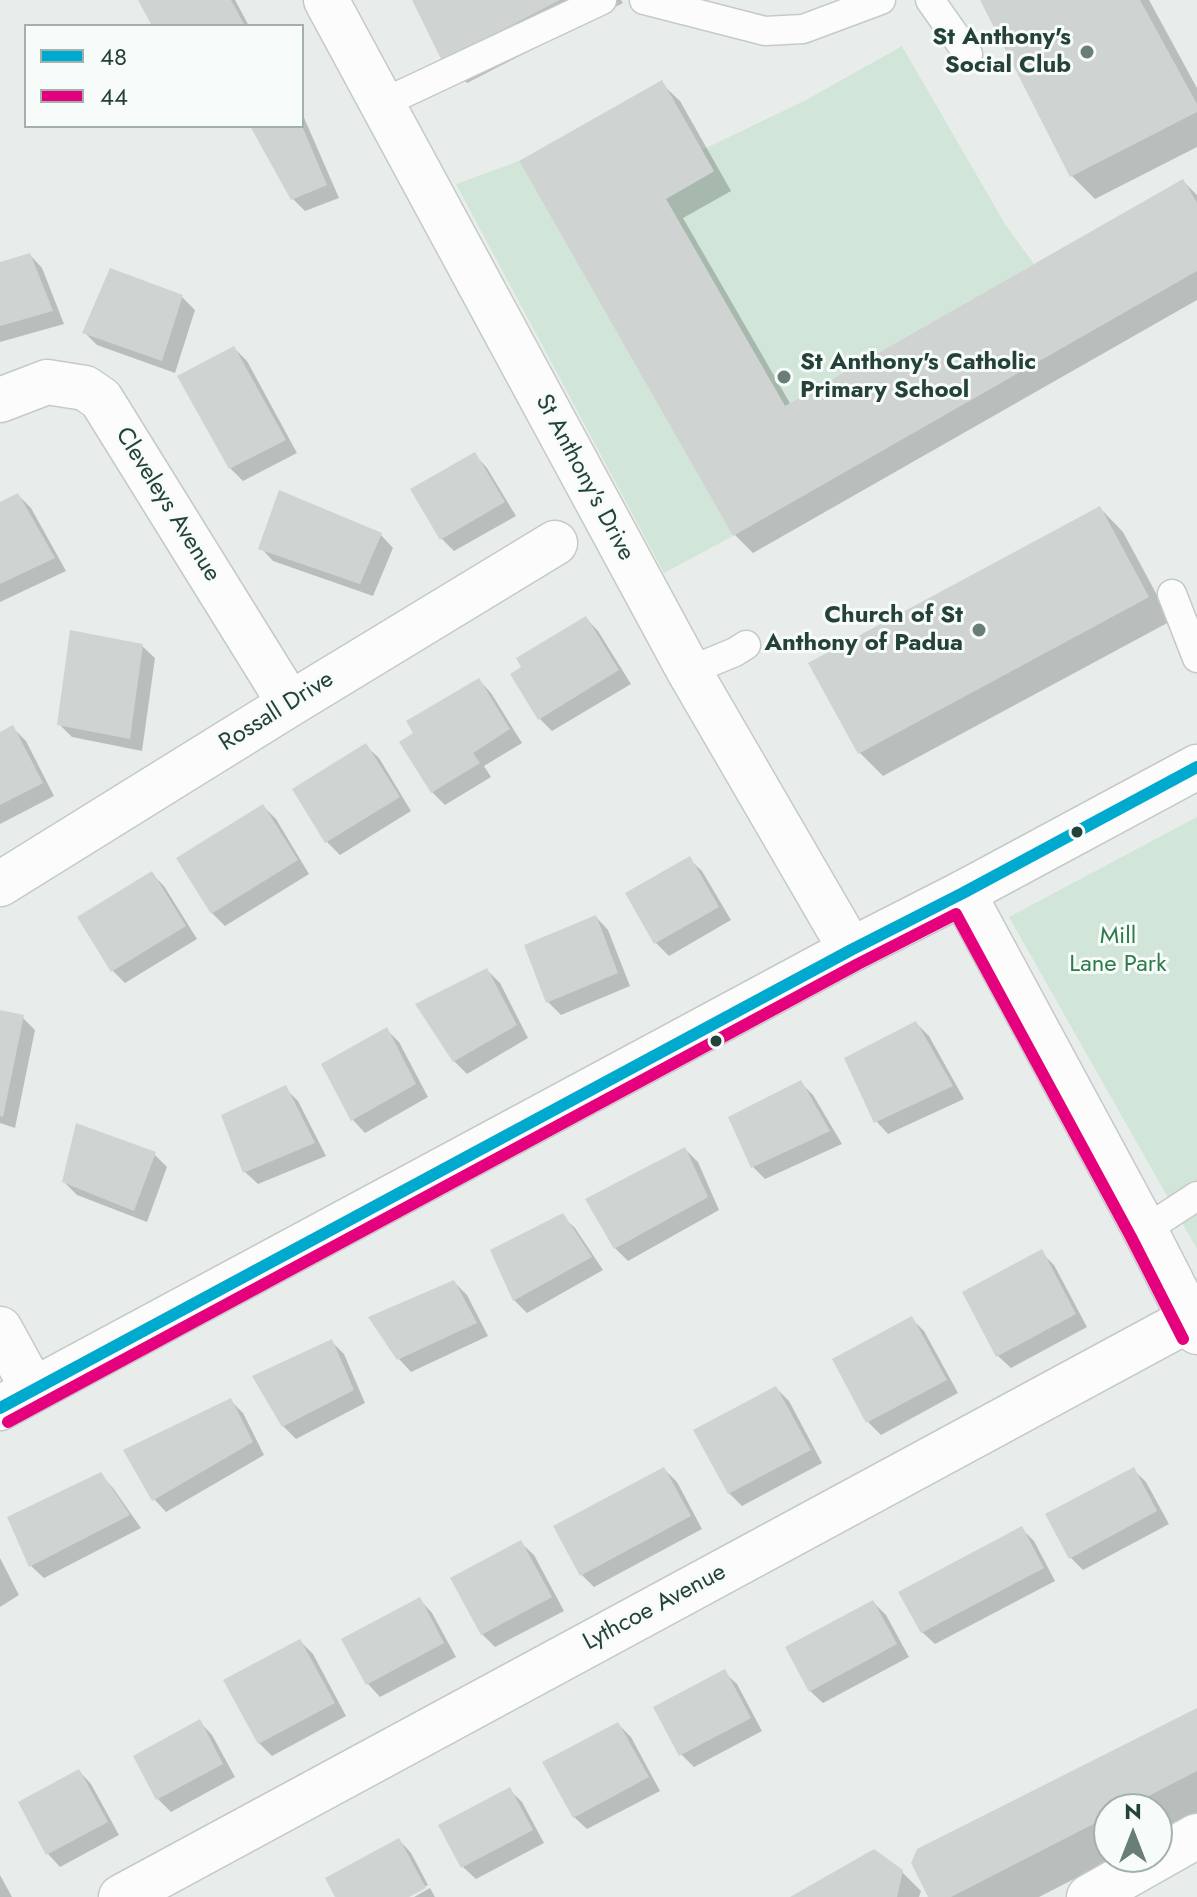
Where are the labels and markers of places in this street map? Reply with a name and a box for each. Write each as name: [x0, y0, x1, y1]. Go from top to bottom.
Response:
place label: St Anthony's Social Club: [932, 24, 1071, 80]
marker: St Anthony's Social Club: [1078, 43, 1096, 61]
place label: St Anthony's Catholic Primary School: [800, 349, 1036, 405]
marker: St Anthony's Catholic Primary School: [775, 368, 793, 386]
place label: Church of St Anthony of Padua: [764, 602, 963, 658]
marker: Church of St Anthony of Padua: [970, 621, 988, 639]
unlabelled marker: [1069, 824, 1085, 840]
unlabelled marker: [708, 1033, 724, 1049]

